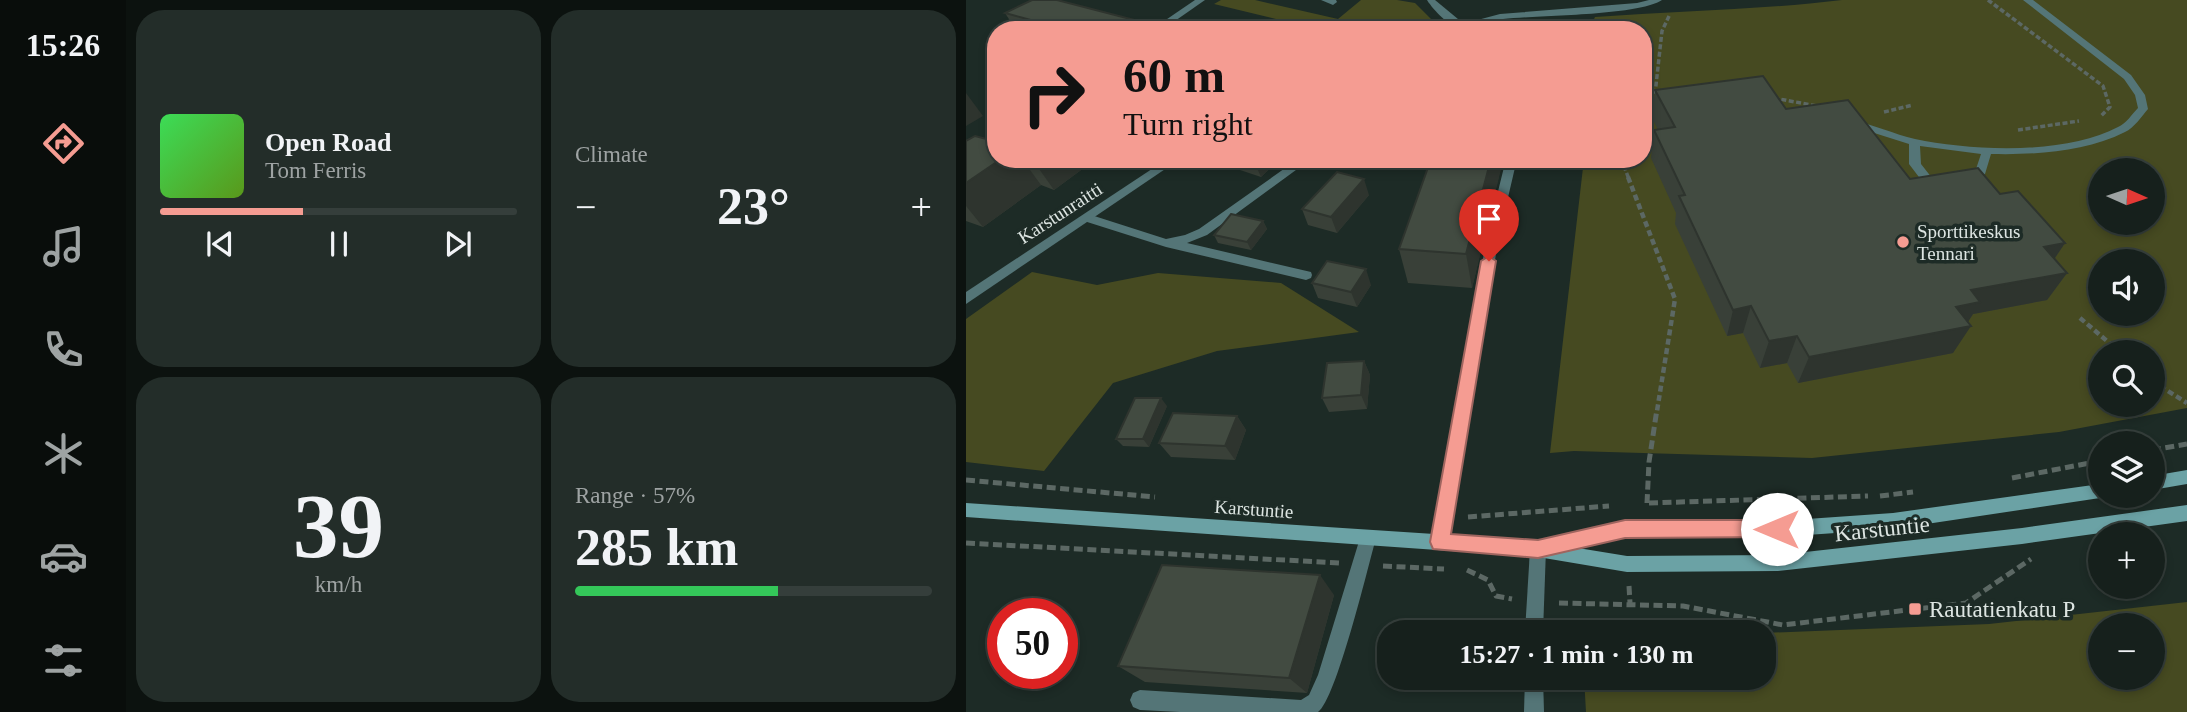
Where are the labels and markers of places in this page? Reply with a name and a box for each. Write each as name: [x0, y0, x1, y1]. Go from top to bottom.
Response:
pin: [1459, 189, 1519, 261]
place label: Sporttikeskus Tennari: [1917, 221, 2020, 264]
marker: Sporttikeskus Tennari: [1895, 234, 1911, 250]
place label: Rautatienkatu P: [1929, 597, 2075, 622]
marker: Rautatienkatu P: [1907, 601, 1923, 617]

